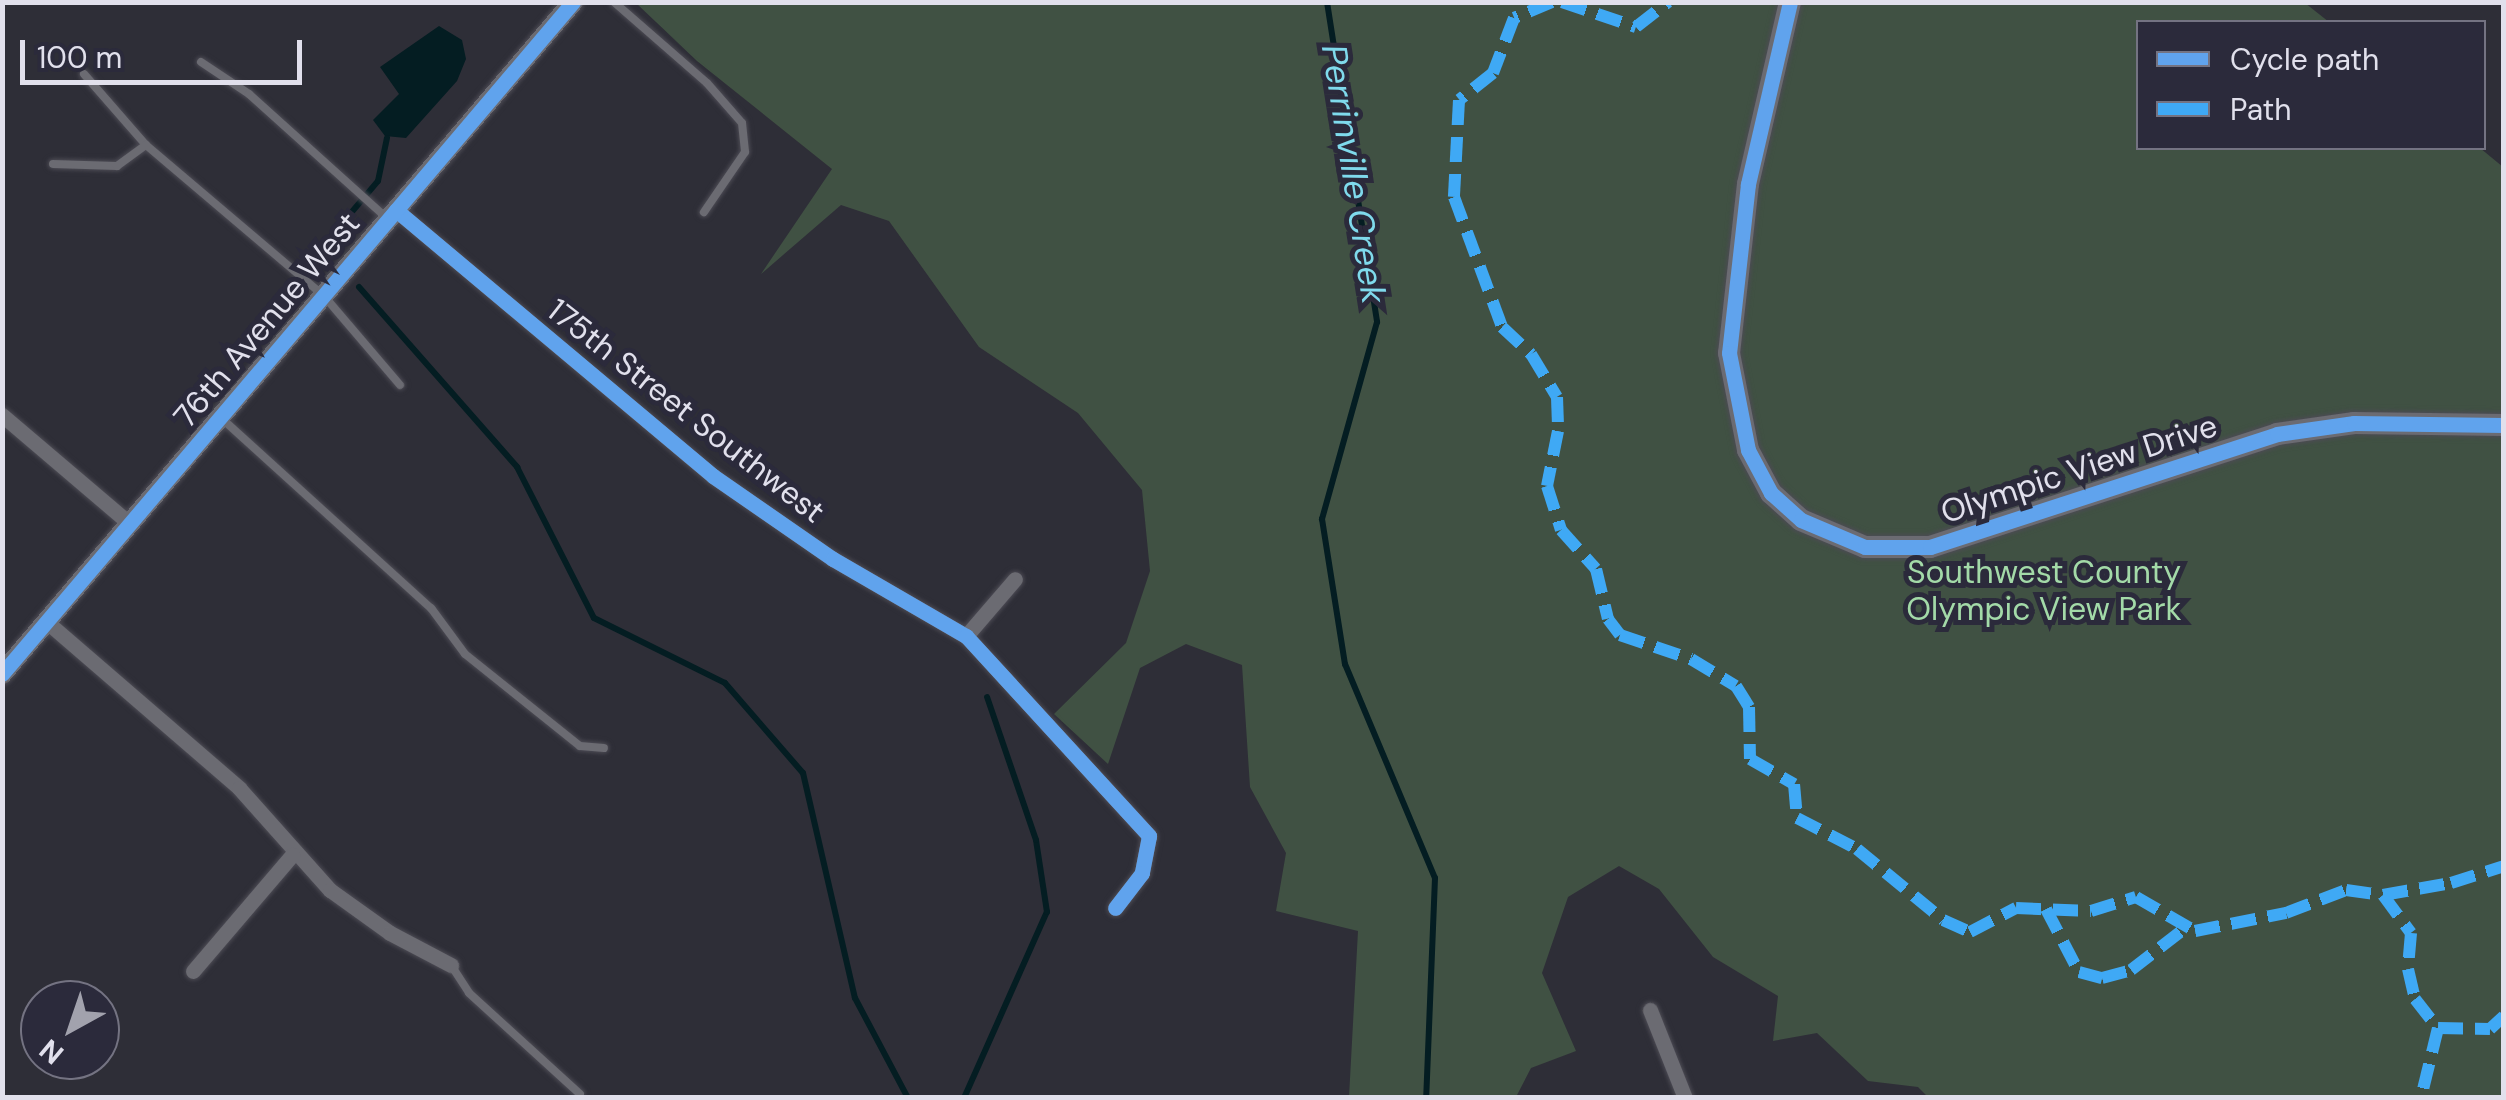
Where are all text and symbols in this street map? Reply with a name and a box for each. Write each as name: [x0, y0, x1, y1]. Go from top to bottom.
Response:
scale bar: [25, 20, 308, 82]
legend: [2136, 20, 2486, 150]
text: 100 m: [37, 38, 122, 77]
text: Cycle path: [2230, 40, 2379, 79]
water label: Perrinville Creek: [1313, 41, 1395, 307]
text: Path: [2230, 90, 2292, 129]
street label: 76th Avenue West: [166, 205, 368, 435]
street label: 175th Street Southwest: [540, 291, 832, 531]
street label: Olympic View Drive: [1936, 406, 2222, 532]
park label: Southwest County Olympic View Park: [1906, 554, 2182, 629]
north arrow: [20, 980, 120, 1080]
text: N: [32, 1031, 71, 1073]

